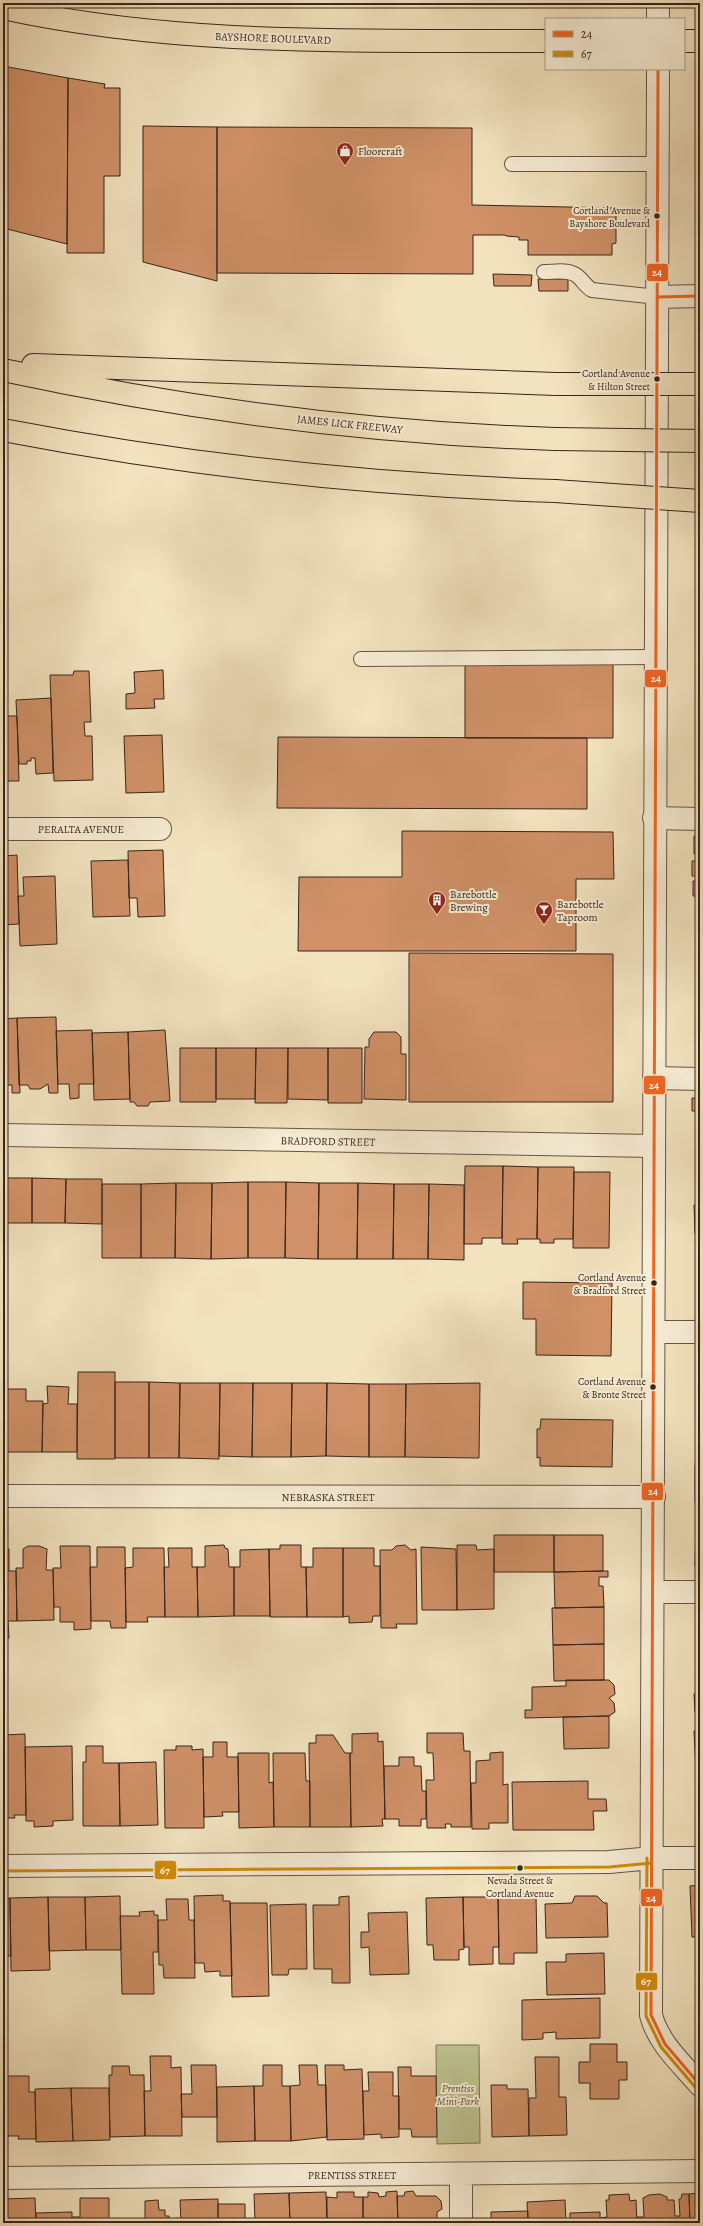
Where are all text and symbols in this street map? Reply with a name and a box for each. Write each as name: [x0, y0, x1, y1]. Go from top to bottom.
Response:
legend: [545, 18, 685, 70]
text: 24: [581, 26, 593, 42]
street label: BAYSHORE BOULEVARD: [215, 29, 332, 48]
text: 67: [581, 46, 593, 62]
shop icon: Floorcraft: [335, 141, 355, 166]
place label: Floorcraft: [358, 144, 403, 159]
place label: Cortland Avenue & Bayshore Boulevard: [569, 204, 651, 230]
marker: Cortland Avenue & Bayshore Boulevard: [652, 211, 662, 221]
line badge: 24: [646, 263, 669, 282]
text: 24: [652, 265, 662, 280]
place label: Cortland Avenue & Hilton Street: [582, 367, 651, 393]
marker: Cortland Avenue & Hilton Street: [652, 374, 662, 384]
street label: JAMES LICK FREEWAY: [296, 411, 405, 438]
line badge: 24: [644, 669, 667, 688]
text: 24: [651, 671, 661, 686]
street label: PERALTA AVENUE: [38, 822, 124, 837]
place label: Barebottle Brewing: [450, 887, 497, 915]
building icon: Barebottle Brewing: [427, 890, 447, 915]
place label: Barebottle Taproom: [557, 897, 604, 925]
bar icon: Barebottle Taproom: [534, 900, 554, 925]
line badge: 24: [643, 1075, 666, 1095]
text: 24: [649, 1078, 659, 1093]
street label: BRADFORD STREET: [280, 1133, 376, 1150]
place label: Cortland Avenue & Bradford Street: [574, 1271, 647, 1297]
marker: Cortland Avenue & Bradford Street: [649, 1278, 659, 1288]
place label: Cortland Avenue & Bronte Street: [578, 1375, 647, 1401]
marker: Cortland Avenue & Bronte Street: [648, 1382, 658, 1392]
line badge: 24: [641, 1482, 664, 1501]
text: 24: [648, 1484, 658, 1499]
street label: NEBRASKA STREET: [282, 1490, 374, 1505]
line badge: 67: [154, 1860, 177, 1880]
text: 67: [160, 1863, 170, 1878]
marker: Nevada Street & Cortland Avenue: [515, 1863, 525, 1873]
place label: Nevada Street & Cortland Avenue: [486, 1874, 554, 1900]
line badge: 24: [640, 1888, 663, 1907]
text: 24: [646, 1891, 656, 1906]
line badge: 67: [635, 1972, 658, 1991]
text: 67: [641, 1974, 651, 1989]
park label: Prentiss Mini-Park: [437, 2081, 479, 2109]
street label: PRENTISS STREET: [308, 2168, 396, 2183]

